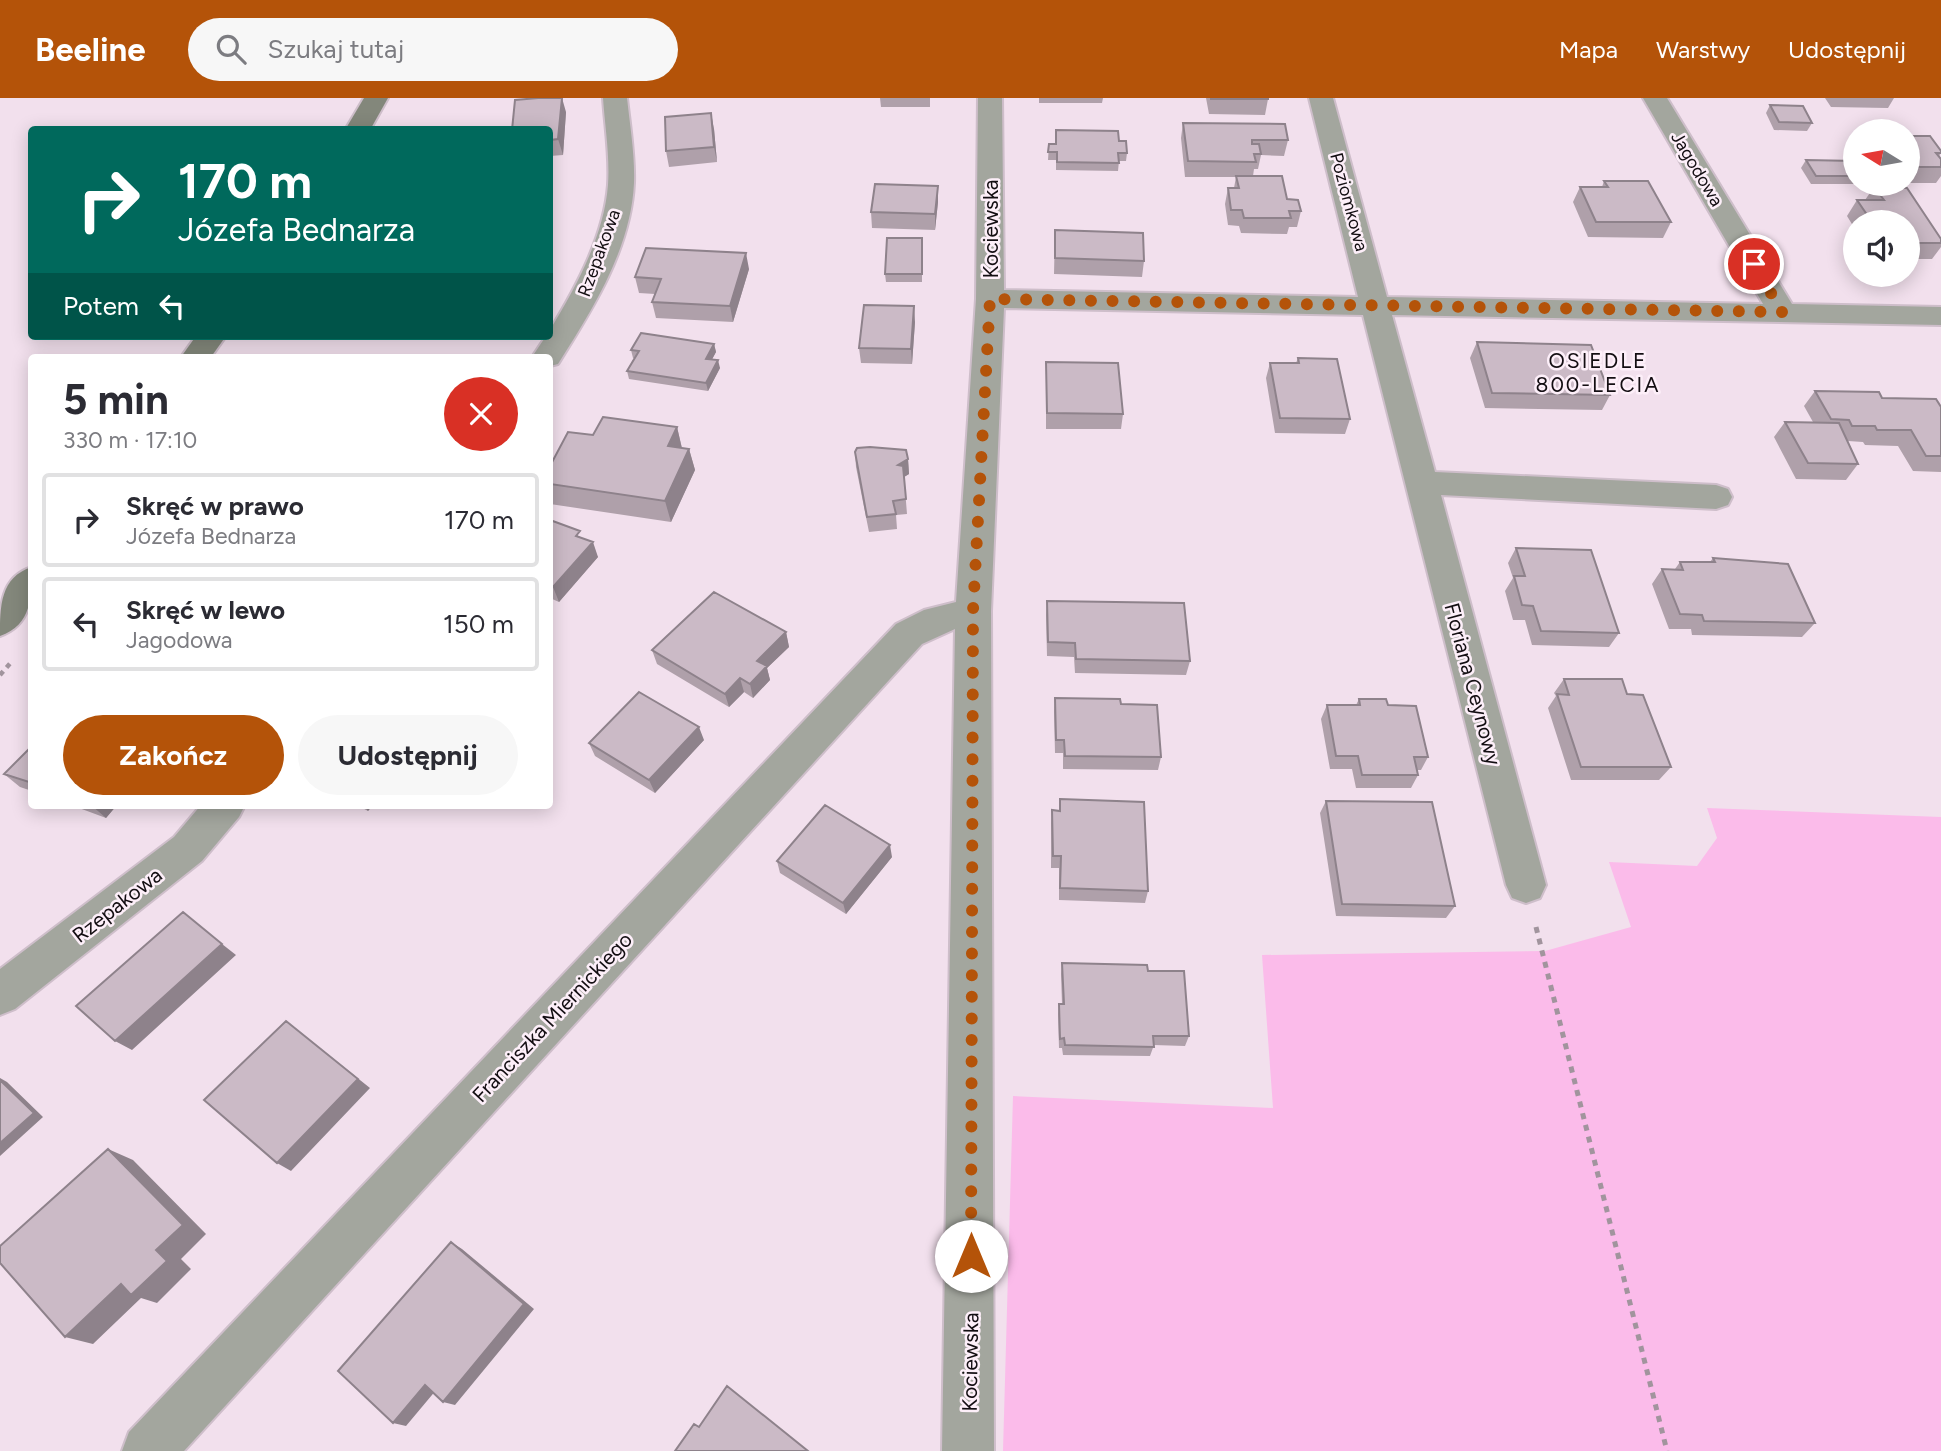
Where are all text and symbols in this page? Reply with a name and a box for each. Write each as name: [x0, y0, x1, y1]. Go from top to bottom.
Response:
search box: [188, 18, 678, 81]
text: Beeline: [35, 30, 146, 69]
icon: search: [212, 30, 250, 68]
text: Szukaj tutaj: [268, 33, 404, 65]
text: Mapa: [1559, 35, 1618, 64]
text: Warstwy: [1656, 35, 1750, 64]
text: Udostępnij: [1788, 35, 1906, 64]
north arrow: [1843, 119, 1920, 196]
map controls: [1843, 119, 1920, 287]
street label: Jagodowa: [1666, 128, 1728, 210]
street label: Poziomkowa: [1325, 150, 1373, 254]
text: 170 m: [178, 151, 312, 210]
icon: right: [63, 154, 154, 245]
street label: Kociewska: [978, 179, 1003, 279]
street label: Rzepakowa: [573, 206, 625, 300]
button: sound: [1843, 210, 1920, 287]
text: Józefa Bednarza: [178, 211, 415, 249]
pin: [1724, 234, 1784, 294]
icon: arrive: [1735, 245, 1773, 283]
icon: left: [153, 287, 191, 325]
text: Potem: [63, 290, 139, 322]
district label: OSIEDLE 800-LECIA: [1536, 348, 1660, 397]
text: 5 min: [63, 374, 169, 425]
button: close: [444, 377, 518, 451]
text: 330 m · 17:10: [63, 426, 197, 454]
text: Skręć w prawo: [126, 490, 304, 522]
icon: right: [67, 501, 105, 539]
text: 170 m: [444, 504, 514, 536]
text: Józefa Bednarza: [126, 522, 296, 550]
text: Skręć w lewo: [126, 594, 285, 626]
street label: Floriana Ceynowy: [1439, 600, 1507, 768]
icon: left: [67, 605, 105, 643]
text: 150 m: [443, 608, 514, 640]
text: Jagodowa: [126, 626, 232, 654]
button: Zakończ: [63, 715, 284, 795]
button: Udostępnij: [298, 715, 518, 795]
street label: Rzepakowa: [67, 862, 167, 948]
street label: Franciszka Miernickiego: [467, 927, 637, 1107]
position arrow: [934, 1219, 1008, 1293]
street label: Kociewska: [957, 1312, 983, 1412]

